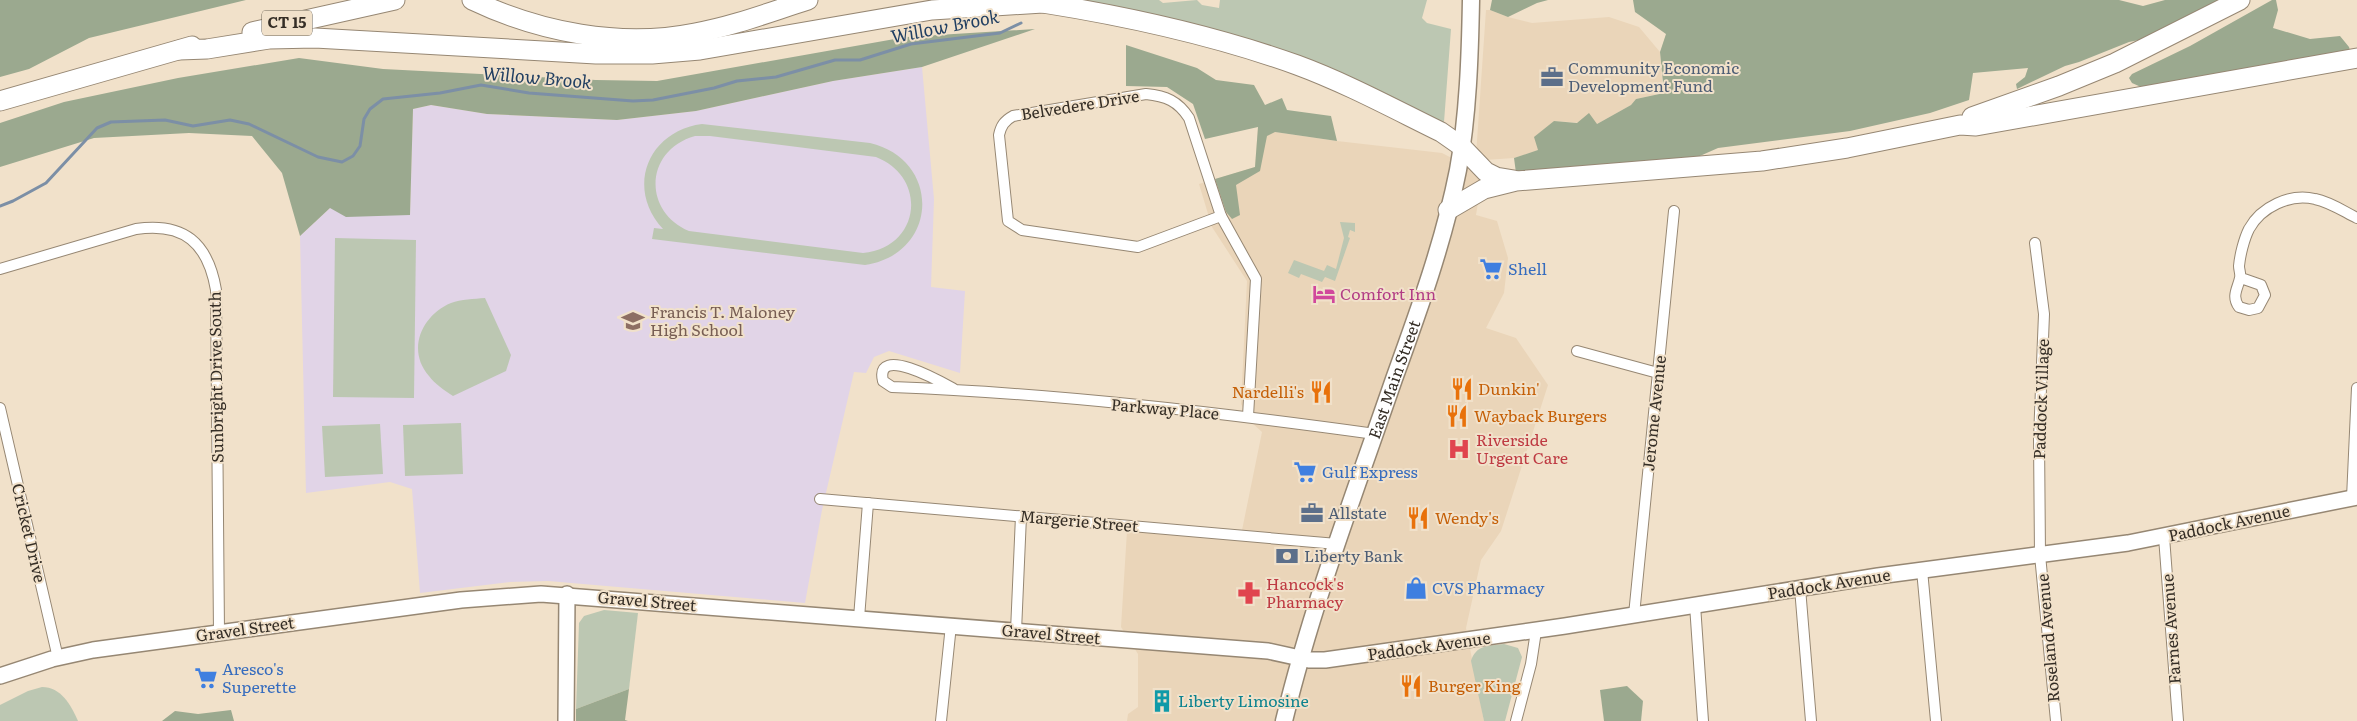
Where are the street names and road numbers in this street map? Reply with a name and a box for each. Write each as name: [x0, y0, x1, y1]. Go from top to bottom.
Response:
road number: CT 15: [262, 10, 312, 36]
street label: Belvedere Drive: [1019, 83, 1141, 125]
street label: Sunbright Drive South: [201, 291, 228, 463]
street label: East Main Street: [1361, 316, 1425, 442]
street label: Paddock Village: [2026, 338, 2054, 460]
street label: Jerome Avenue: [1635, 354, 1671, 472]
street label: Parkway Place: [1110, 391, 1220, 425]
street label: Cricket Drive: [7, 481, 53, 585]
street label: Paddock Avenue: [2166, 497, 2292, 547]
street label: Margerie Street: [1019, 503, 1140, 537]
street label: Paddock Avenue: [1766, 561, 1892, 605]
street label: Roseland Avenue: [2029, 573, 2065, 703]
street label: Farnes Avenue: [2154, 573, 2186, 685]
street label: Gravel Street: [597, 584, 698, 616]
street label: Gravel Street: [194, 609, 296, 647]
street label: Gravel Street: [1001, 617, 1102, 649]
street label: Paddock Avenue: [1366, 625, 1492, 666]

